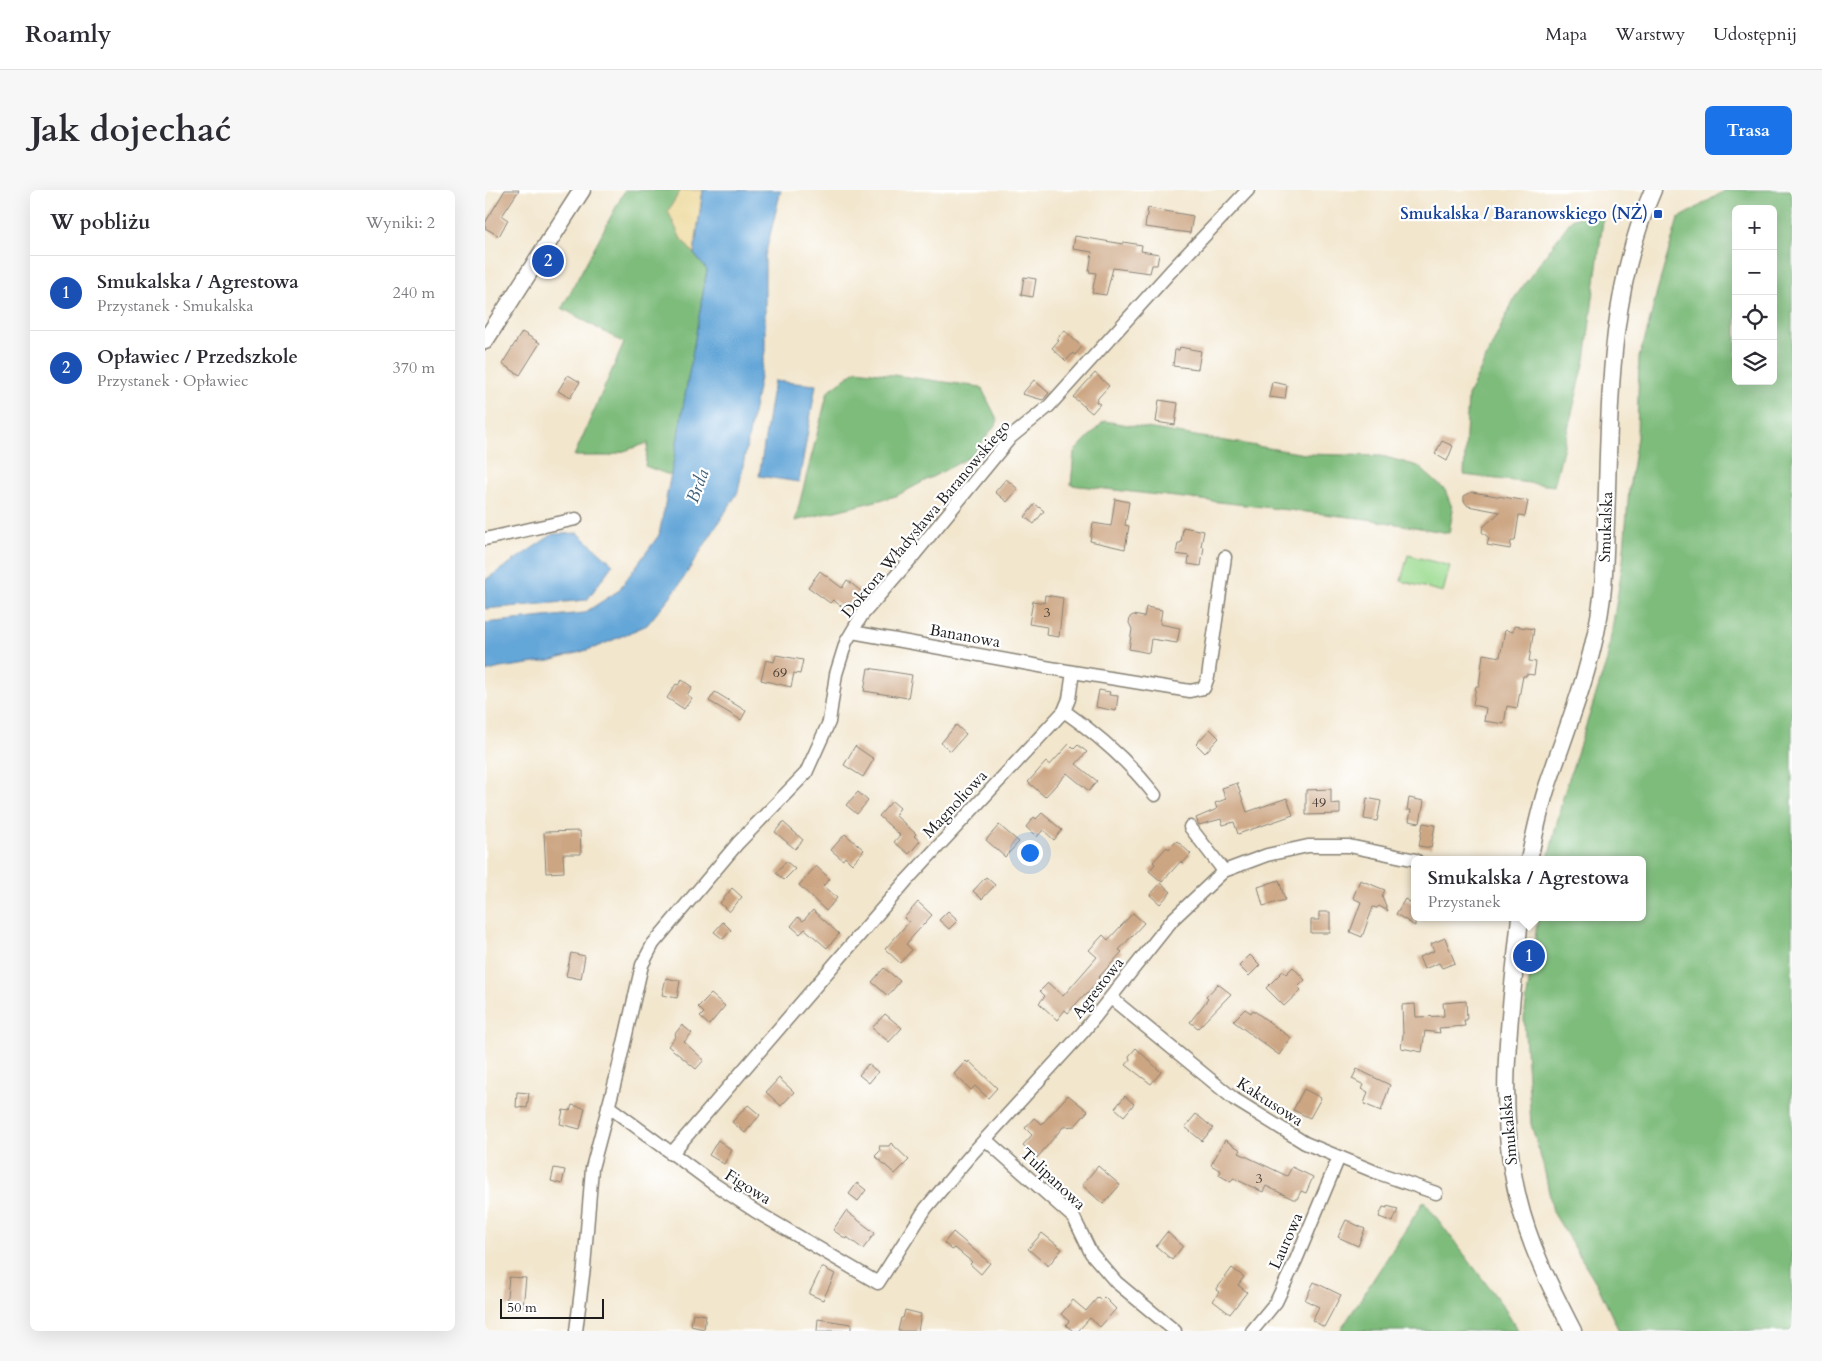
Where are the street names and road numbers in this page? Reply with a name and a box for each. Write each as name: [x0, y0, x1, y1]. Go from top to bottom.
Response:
street label: Doktora Władysława Baranowskiego: [837, 415, 1016, 623]
street label: Smukalska: [1594, 491, 1618, 563]
street label: Bananowa: [928, 619, 1002, 653]
street label: Magnoliowa: [918, 765, 992, 843]
street label: Agrestowa: [1067, 953, 1129, 1023]
street label: Kaktusowa: [1233, 1072, 1307, 1132]
street label: Smukalska: [1495, 1094, 1523, 1166]
street label: Tulipanowa: [1016, 1143, 1091, 1215]
street label: Figowa: [721, 1164, 776, 1210]
street label: Laurowa: [1264, 1209, 1308, 1273]

